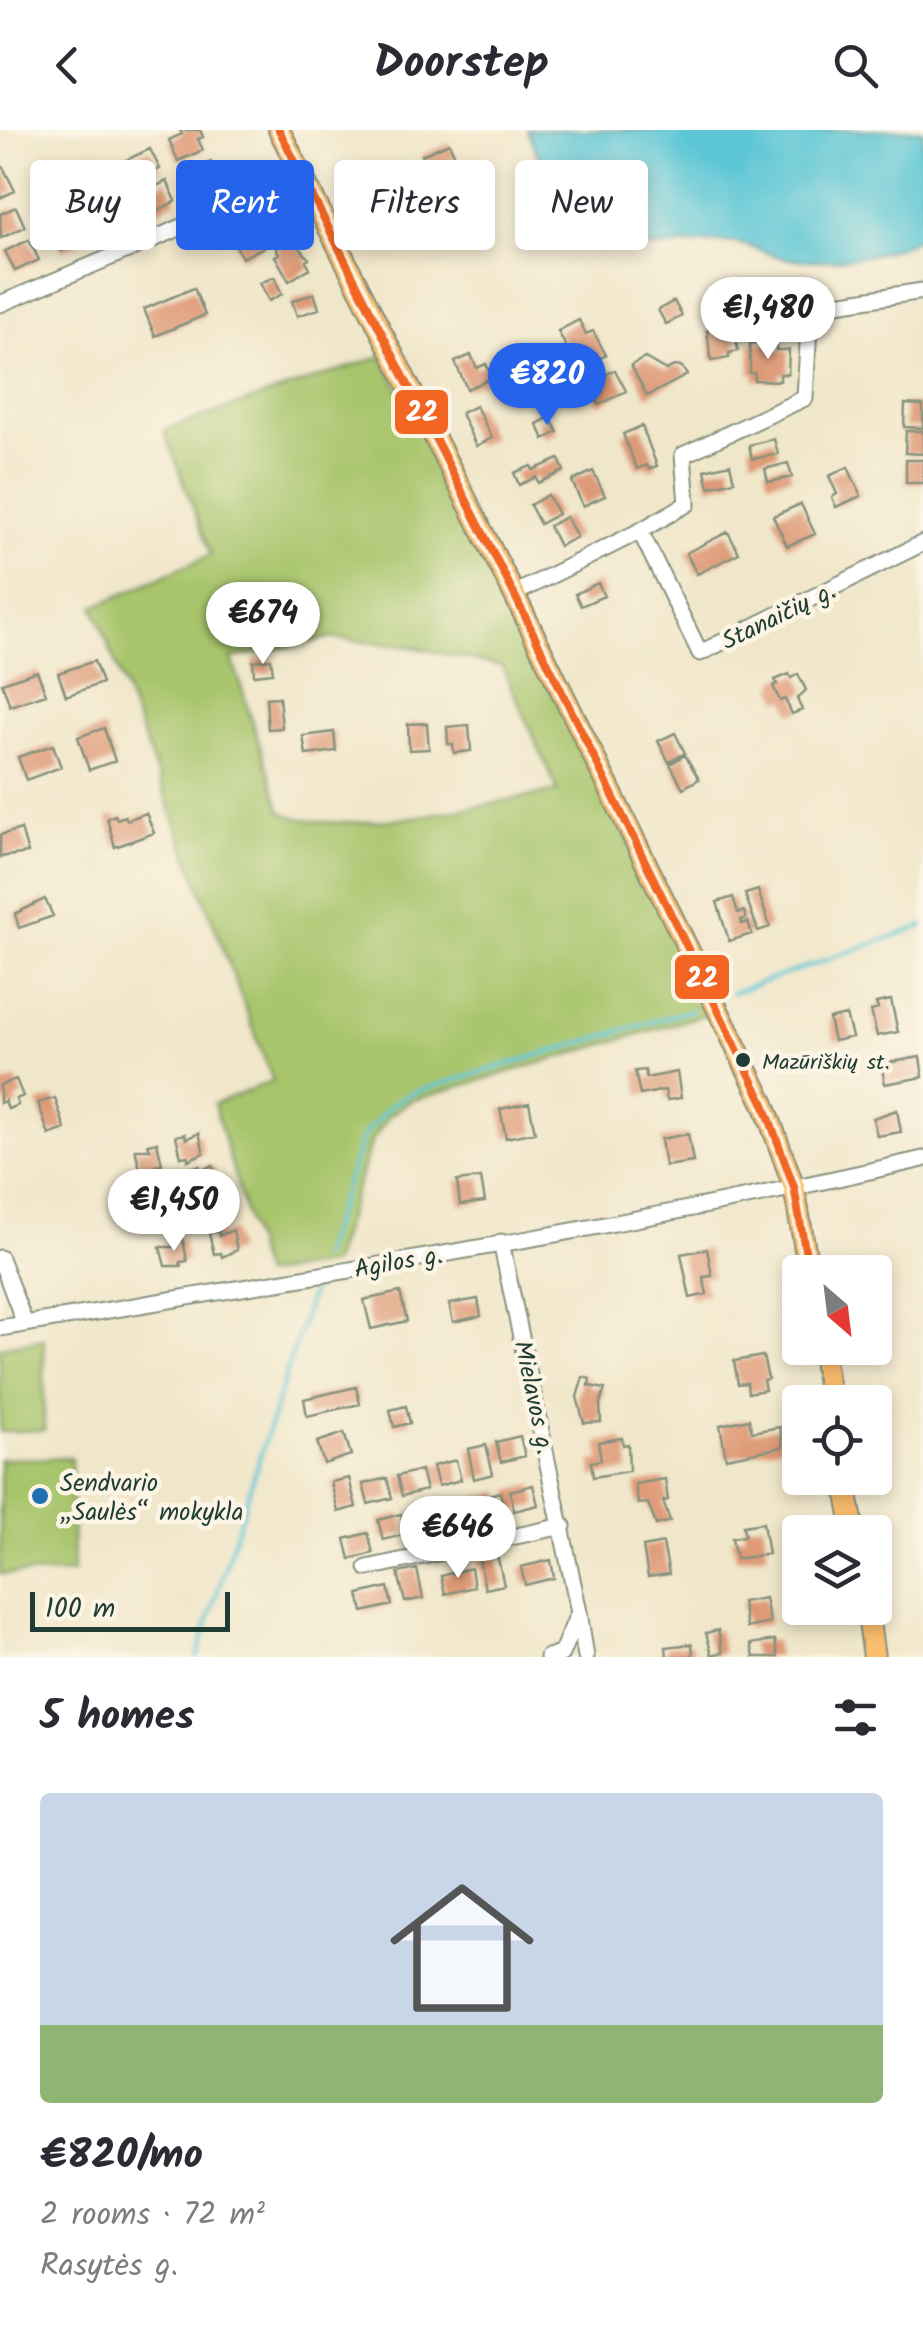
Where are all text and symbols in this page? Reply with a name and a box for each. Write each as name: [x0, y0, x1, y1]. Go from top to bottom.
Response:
text: Doorstep: [374, 29, 549, 101]
icon: back: [40, 38, 95, 93]
icon: search: [828, 38, 883, 93]
chip: Buy: [30, 160, 156, 250]
chip: Rent: [176, 160, 314, 250]
chip: Filters: [334, 160, 495, 250]
chip: New: [515, 160, 648, 250]
pin: €1,480: [687, 277, 849, 362]
text: €1,480: [722, 284, 814, 335]
pin: €820: [488, 343, 606, 428]
text: €820: [510, 350, 584, 401]
line badge: 22: [393, 388, 450, 436]
text: 22: [406, 391, 438, 436]
street label: Stanaičių g.: [715, 572, 843, 662]
pin: €674: [204, 582, 322, 667]
text: €674: [228, 589, 298, 640]
line badge: 22: [673, 953, 731, 1001]
text: 22: [686, 957, 718, 1002]
place label: Mazūriškių st.: [762, 1046, 890, 1081]
marker: Mazūriškių st.: [733, 1050, 753, 1070]
pin: €1,450: [93, 1169, 255, 1254]
text: €1,450: [130, 1176, 218, 1227]
street label: Agilos g.: [351, 1236, 446, 1290]
north arrow: [782, 1255, 892, 1365]
map controls: [782, 1255, 892, 1625]
street label: Mielavos g.: [502, 1337, 565, 1458]
button: locate: [782, 1385, 892, 1495]
place label: Sendvario „Saulės“ mokykla: [60, 1464, 243, 1533]
marker: Sendvario „Saulės“ mokykla: [29, 1485, 51, 1507]
pin: €646: [399, 1496, 517, 1581]
text: €646: [422, 1503, 494, 1554]
button: layers: [782, 1515, 892, 1625]
scale bar: [30, 1587, 230, 1632]
text: 100 m: [45, 1587, 115, 1632]
text: 5 homes: [40, 1684, 195, 1751]
icon: filters: [828, 1690, 883, 1745]
icon: home: [372, 1858, 552, 2038]
text: €820/mo: [40, 2123, 203, 2190]
text: 2 rooms · 72 m²: [40, 2190, 265, 2241]
text: Rasytės g.: [40, 2241, 178, 2292]

